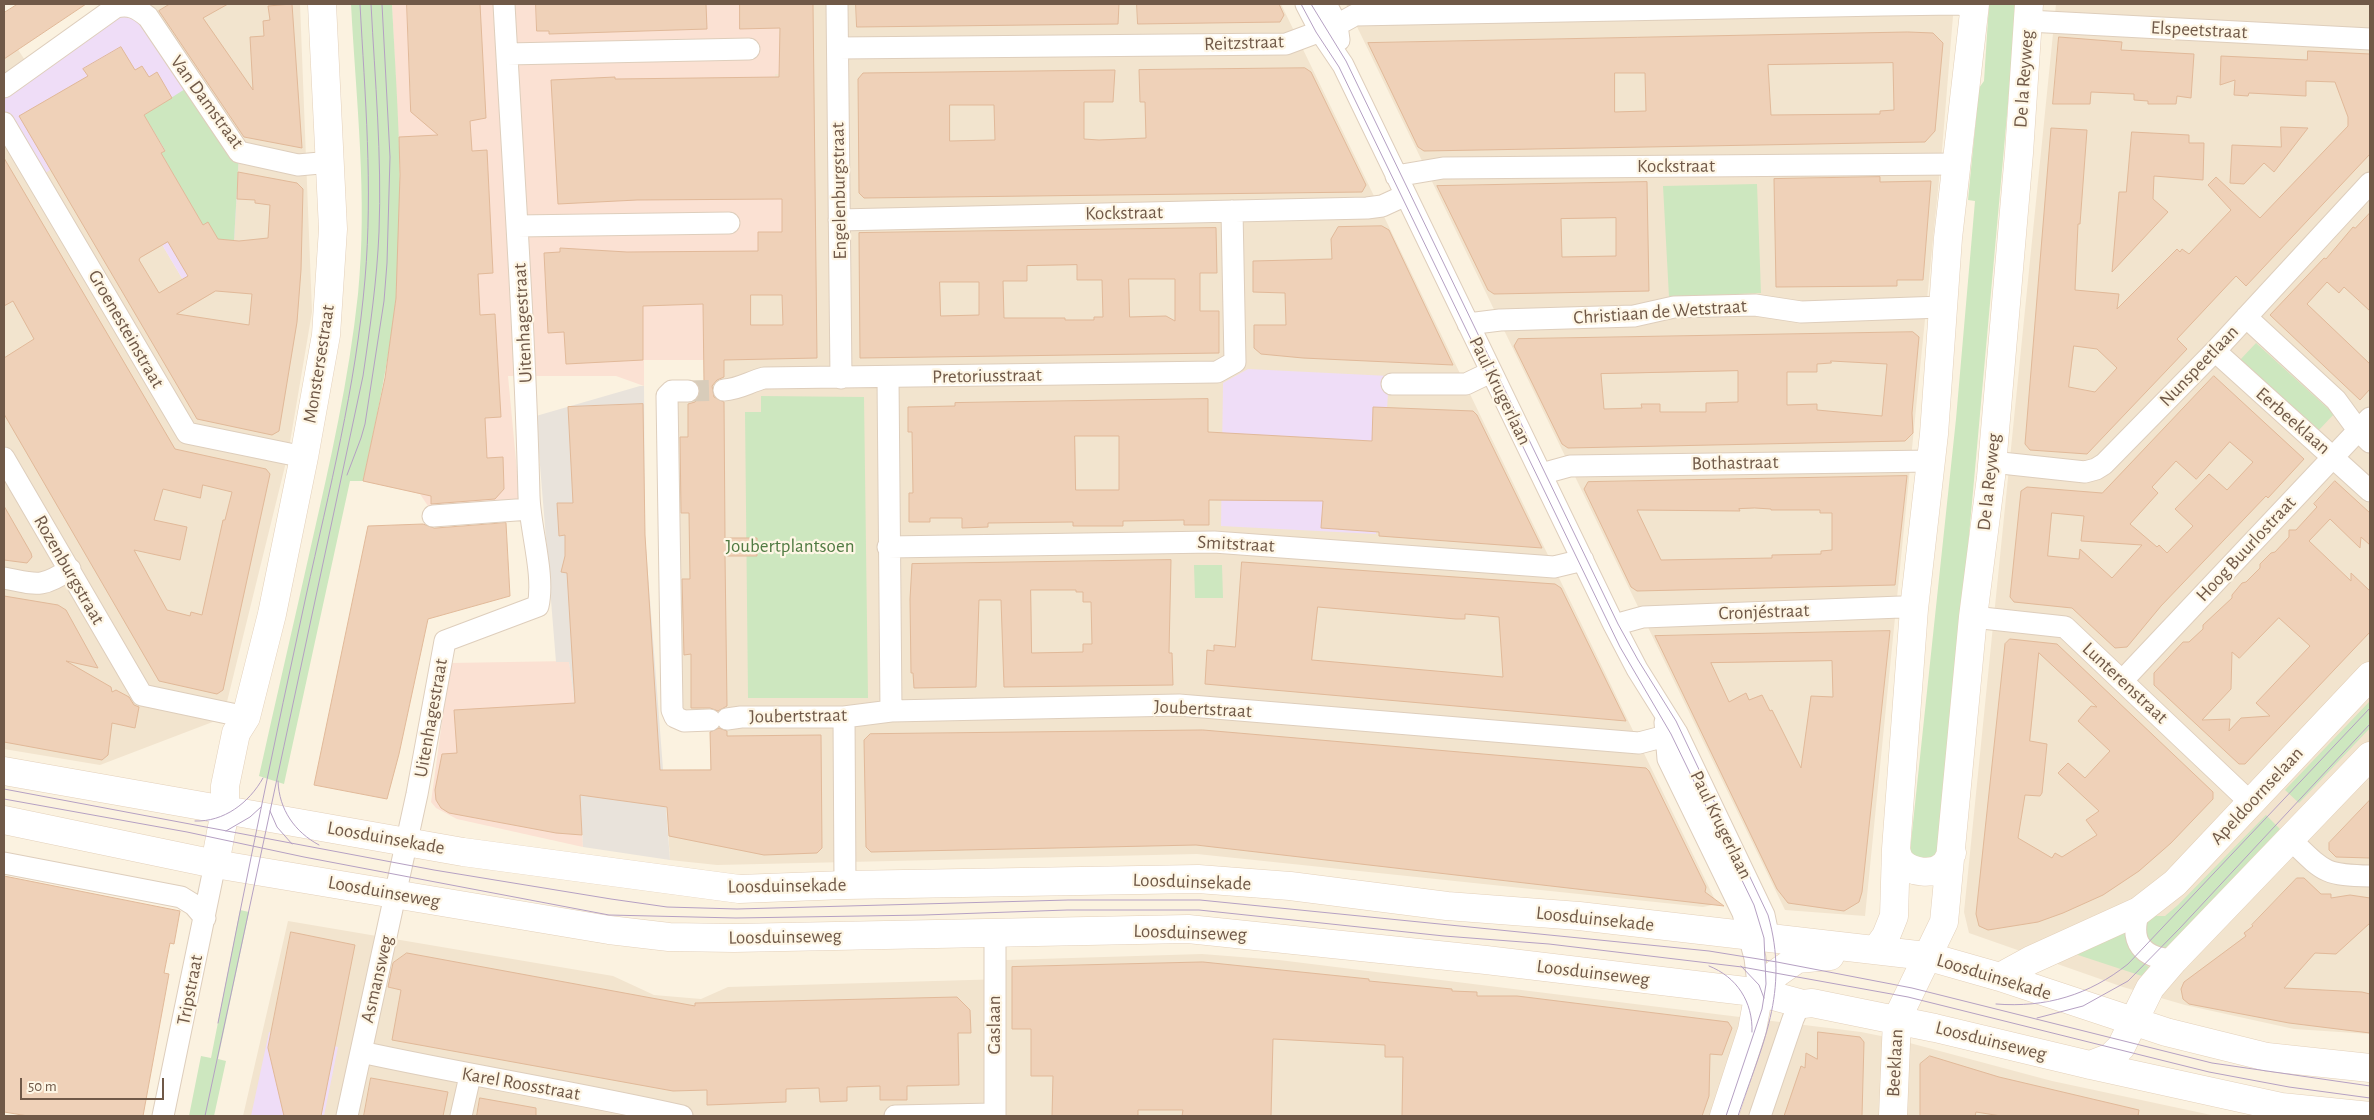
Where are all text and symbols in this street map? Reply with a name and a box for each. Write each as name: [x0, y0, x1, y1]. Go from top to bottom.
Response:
street label: Elspeetstraat: [2150, 16, 2248, 44]
street label: De la Reyweg: [2009, 29, 2039, 129]
street label: Reitzstraat: [1204, 30, 1284, 56]
street label: Van Damstraat: [165, 51, 249, 153]
street label: Engelenburgstraat: [826, 122, 852, 260]
street label: Kockstraat: [1637, 155, 1715, 177]
street label: Kockstraat: [1085, 201, 1163, 225]
street label: Uitenhagestraat: [508, 262, 538, 384]
street label: Groenesteinstraat: [83, 266, 169, 392]
street label: Christiaan de Wetstraat: [1573, 295, 1747, 329]
street label: Monstersestraat: [298, 303, 340, 425]
street label: Nunspeetlaan: [2155, 321, 2243, 411]
street label: Paul Krugerlaan: [1464, 333, 1536, 449]
street label: Pretoriusstraat: [932, 364, 1042, 388]
street label: Eerbeeklaan: [2251, 382, 2335, 460]
street label: De la Reyweg: [1973, 432, 2005, 532]
street label: Bothastraat: [1691, 451, 1779, 475]
street label: Hoog Buurlostraat: [2191, 492, 2301, 606]
street label: Rozenburgstraat: [29, 511, 109, 629]
street label: Smitstraat: [1197, 531, 1275, 557]
park label: Joubertplantsoen: [726, 535, 854, 557]
street label: Cronjéstraat: [1718, 599, 1810, 625]
street label: Lunterenstraat: [2077, 637, 2173, 729]
street label: Uitenhagestraat: [409, 657, 453, 779]
street label: Joubertstraat: [1154, 695, 1252, 723]
street label: Joubertstraat: [749, 704, 847, 728]
street label: Apeldoornselaan: [2206, 742, 2308, 850]
street label: Paul Krugerlaan: [1685, 767, 1757, 883]
street label: Loosduinsekade: [326, 816, 446, 860]
street label: Loosduinsekade: [1132, 869, 1252, 895]
street label: Loosduinseweg: [326, 871, 442, 913]
street label: Loosduinsekade: [727, 874, 847, 898]
street label: Loosduinsekade: [1535, 901, 1655, 937]
street label: Loosduinseweg: [1133, 920, 1247, 946]
street label: Loosduinseweg: [728, 925, 842, 949]
street label: Asmansweg: [356, 933, 398, 1025]
street label: Loosduinsekade: [1934, 949, 2054, 1005]
street label: Tripstraat: [172, 953, 208, 1027]
street label: Loosduinseweg: [1535, 955, 1651, 991]
street label: Gaslaan: [983, 996, 1005, 1054]
street label: Loosduinseweg: [1933, 1016, 2049, 1066]
street label: Beeklaan: [1882, 1028, 1908, 1098]
street label: Karel Roosstraat: [460, 1062, 582, 1106]
scale bar: [22, 1068, 166, 1100]
text: 50 m: [28, 1079, 57, 1094]

